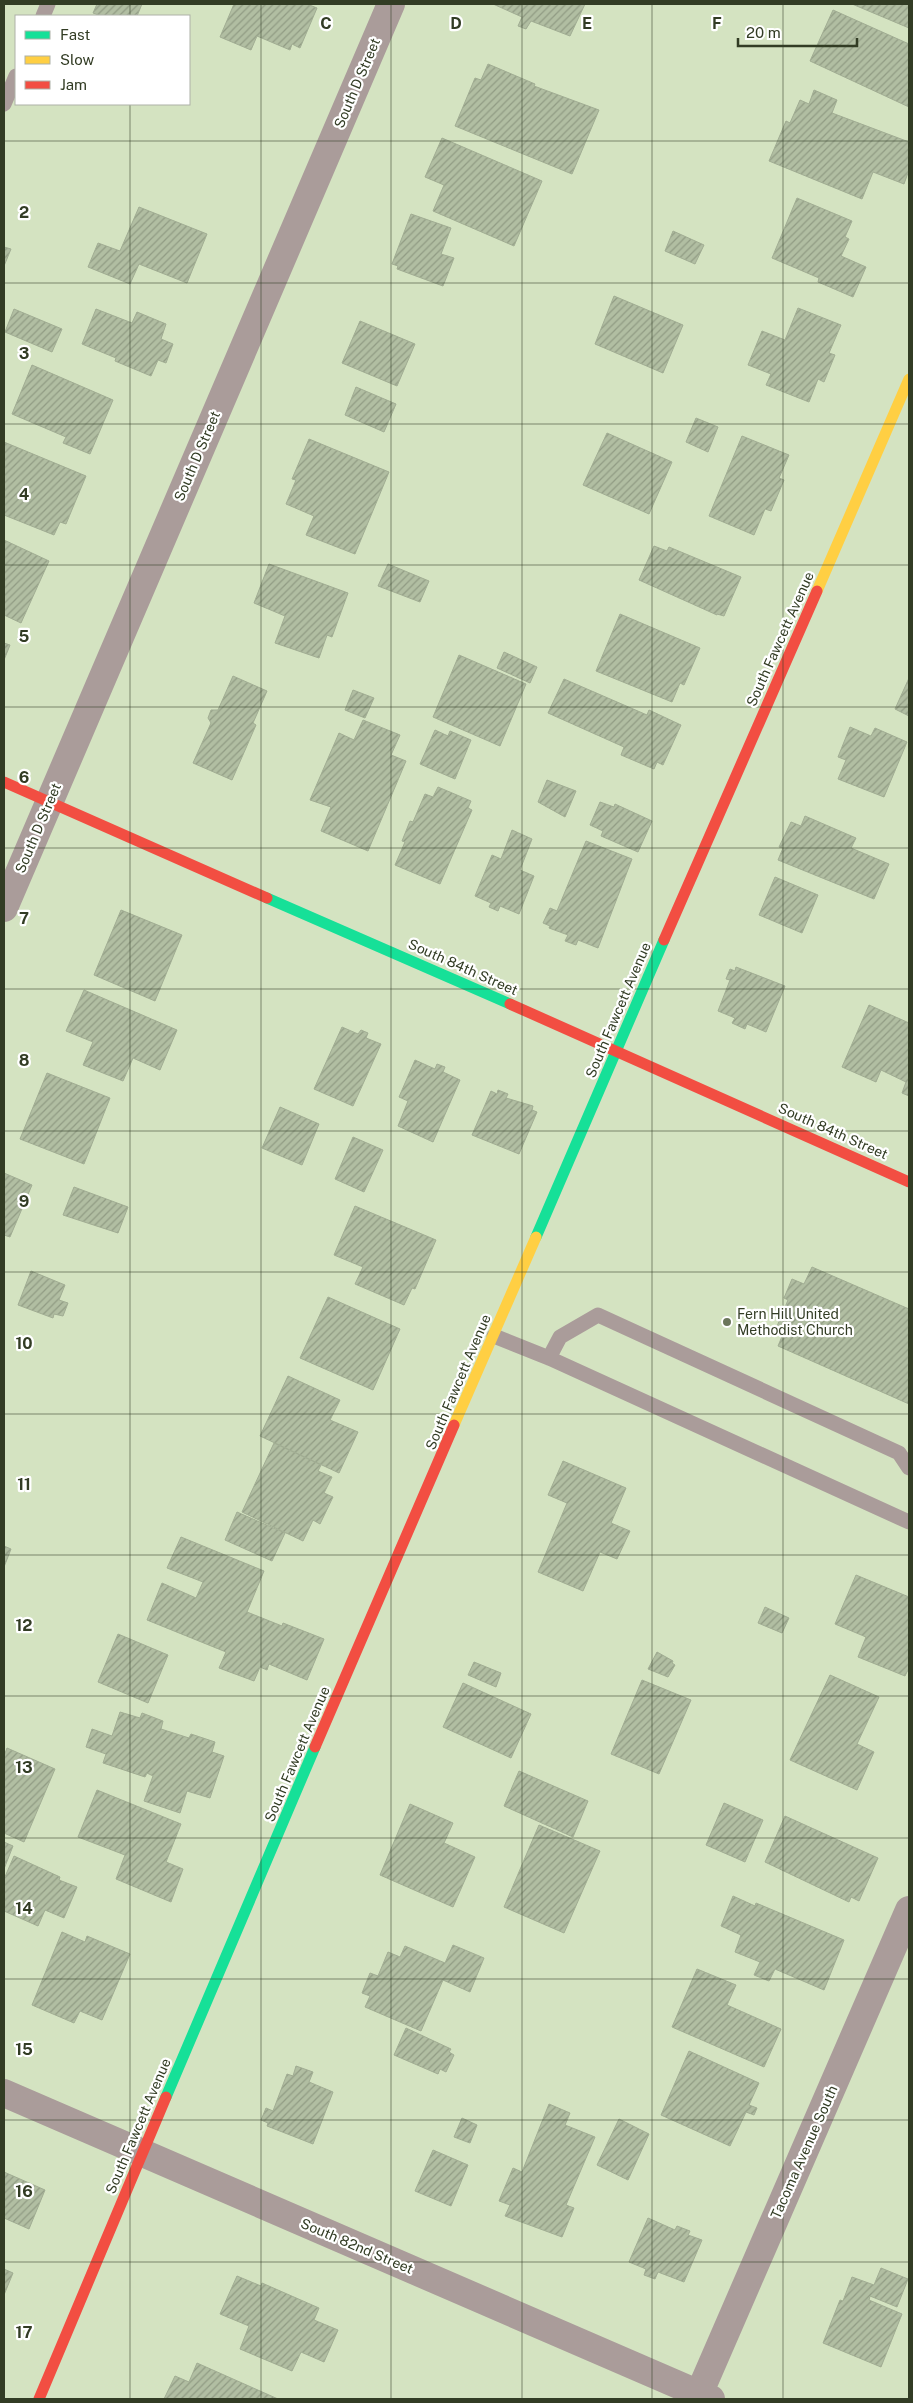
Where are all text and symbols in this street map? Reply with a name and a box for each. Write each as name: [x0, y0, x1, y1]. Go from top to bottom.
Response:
text: C: [320, 14, 332, 33]
text: D: [450, 14, 462, 33]
text: E: [582, 14, 592, 33]
text: F: [712, 14, 722, 33]
legend: [15, 15, 190, 105]
scale bar: [738, 15, 857, 47]
text: 20 m: [746, 24, 781, 41]
text: Fast: [60, 26, 90, 43]
street label: South D Street: [331, 36, 383, 130]
text: Slow: [60, 51, 95, 68]
text: Jam: [60, 76, 87, 93]
text: 2: [19, 203, 29, 222]
text: 3: [19, 344, 29, 363]
street label: South D Street: [171, 409, 223, 503]
text: 4: [19, 485, 30, 504]
street label: South Fawcett Avenue: [743, 569, 817, 709]
text: 5: [19, 627, 30, 646]
text: 6: [19, 768, 29, 787]
street label: South D Street: [12, 781, 64, 875]
text: 7: [19, 909, 29, 928]
street label: South 84th Street: [406, 936, 520, 998]
street label: South Fawcett Avenue: [582, 940, 654, 1080]
text: 8: [19, 1051, 30, 1070]
street label: South 84th Street: [776, 1100, 890, 1162]
text: 9: [19, 1192, 29, 1211]
place label: Fern Hill United Methodist Church: [737, 1306, 853, 1338]
street label: South Fawcett Avenue: [422, 1312, 494, 1452]
marker: Fern Hill United Methodist Church: [721, 1316, 733, 1328]
text: 10: [15, 1334, 33, 1353]
text: 11: [17, 1475, 31, 1494]
text: 12: [15, 1616, 33, 1635]
street label: South Fawcett Avenue: [261, 1684, 333, 1824]
text: 13: [15, 1758, 33, 1777]
text: 14: [15, 1899, 33, 1918]
text: 15: [15, 2040, 33, 2059]
street label: South Fawcett Avenue: [102, 2056, 174, 2196]
street label: Tacoma Avenue South: [767, 2083, 841, 2221]
text: 16: [15, 2182, 33, 2201]
street label: South 82nd Street: [298, 2215, 416, 2277]
text: 17: [16, 2323, 32, 2342]

